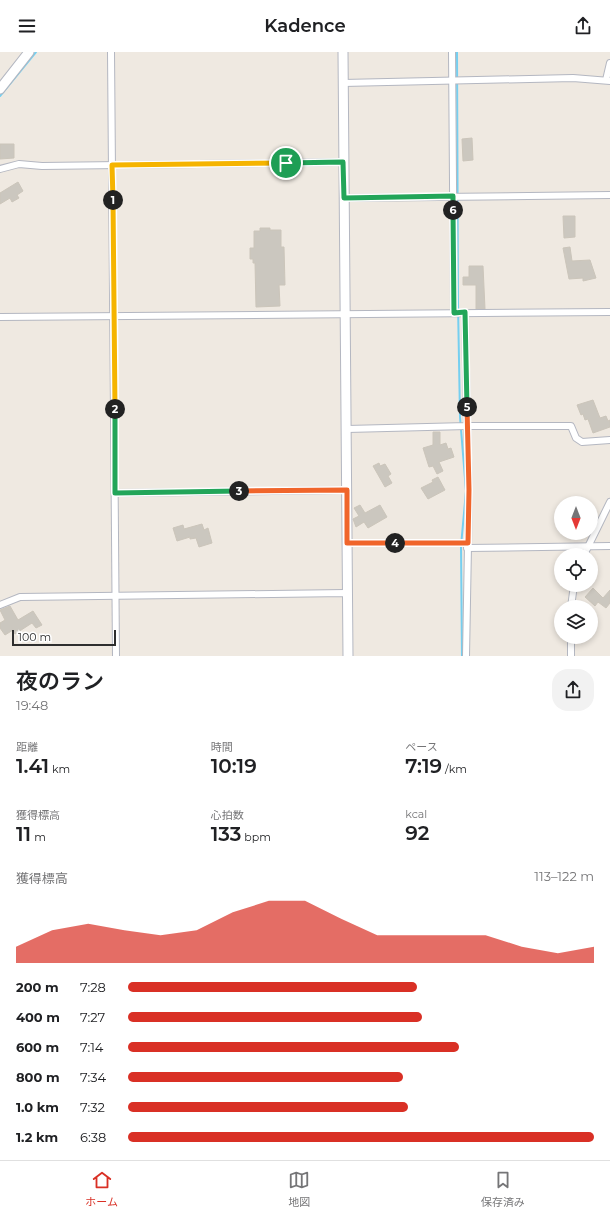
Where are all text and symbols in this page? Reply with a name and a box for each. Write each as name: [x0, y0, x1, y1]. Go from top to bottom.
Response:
icon: menu: [16, 15, 38, 37]
text: Kadence: [264, 15, 346, 37]
icon: share: [572, 15, 594, 37]
pin: [269, 146, 303, 180]
icon: arrive: [275, 152, 297, 174]
pin: 1: [103, 190, 123, 210]
text: 1: [111, 193, 115, 207]
pin: 6: [443, 200, 463, 220]
text: 6: [449, 203, 457, 217]
pin: 5: [457, 397, 477, 417]
pin: 2: [105, 399, 125, 419]
text: 5: [464, 400, 470, 414]
text: 2: [112, 402, 118, 416]
pin: 3: [229, 481, 249, 501]
text: 3: [236, 484, 242, 498]
north arrow: [554, 496, 598, 540]
map controls: [554, 496, 598, 644]
pin: 4: [385, 533, 405, 553]
text: 4: [391, 536, 399, 550]
button: locate: [554, 548, 598, 592]
button: layers: [554, 600, 598, 644]
scale bar: [12, 628, 116, 647]
text: 100 m: [18, 630, 51, 644]
text: 夜のラン: [16, 668, 104, 695]
button: share: [552, 669, 594, 711]
text: 19:48: [16, 697, 48, 713]
text: 距離: [16, 740, 38, 754]
text: 時間: [211, 740, 233, 754]
text: ペース: [405, 740, 438, 754]
text: 1.41: [16, 754, 49, 778]
text: 10:19: [211, 754, 257, 778]
text: 7:19: [405, 754, 442, 778]
text: km: [49, 762, 70, 776]
text: /km: [442, 762, 467, 776]
text: kcal: [405, 807, 427, 821]
text: 獲得標高: [16, 808, 60, 822]
text: 心拍数: [211, 808, 244, 822]
text: 92: [405, 821, 429, 845]
text: 11: [16, 822, 31, 846]
text: 133: [211, 822, 241, 846]
text: m: [31, 830, 46, 844]
text: bpm: [241, 830, 271, 844]
text: 113–122 m: [534, 868, 594, 884]
text: 獲得標高: [16, 870, 68, 886]
text: 200 m: [16, 979, 59, 995]
text: 7:28: [80, 979, 106, 995]
text: 400 m: [16, 1009, 60, 1025]
text: 7:27: [80, 1009, 105, 1025]
text: 600 m: [16, 1039, 59, 1055]
text: 7:14: [80, 1039, 103, 1055]
text: 800 m: [16, 1069, 60, 1085]
text: 7:34: [80, 1069, 106, 1085]
text: 1.0 km: [16, 1099, 59, 1115]
text: 7:32: [80, 1099, 105, 1115]
text: 1.2 km: [16, 1129, 58, 1145]
text: 6:38: [80, 1129, 106, 1145]
tab: ホーム: [85, 1169, 118, 1209]
tab: 地図: [288, 1169, 310, 1209]
tab: 保存済み: [481, 1169, 525, 1209]

